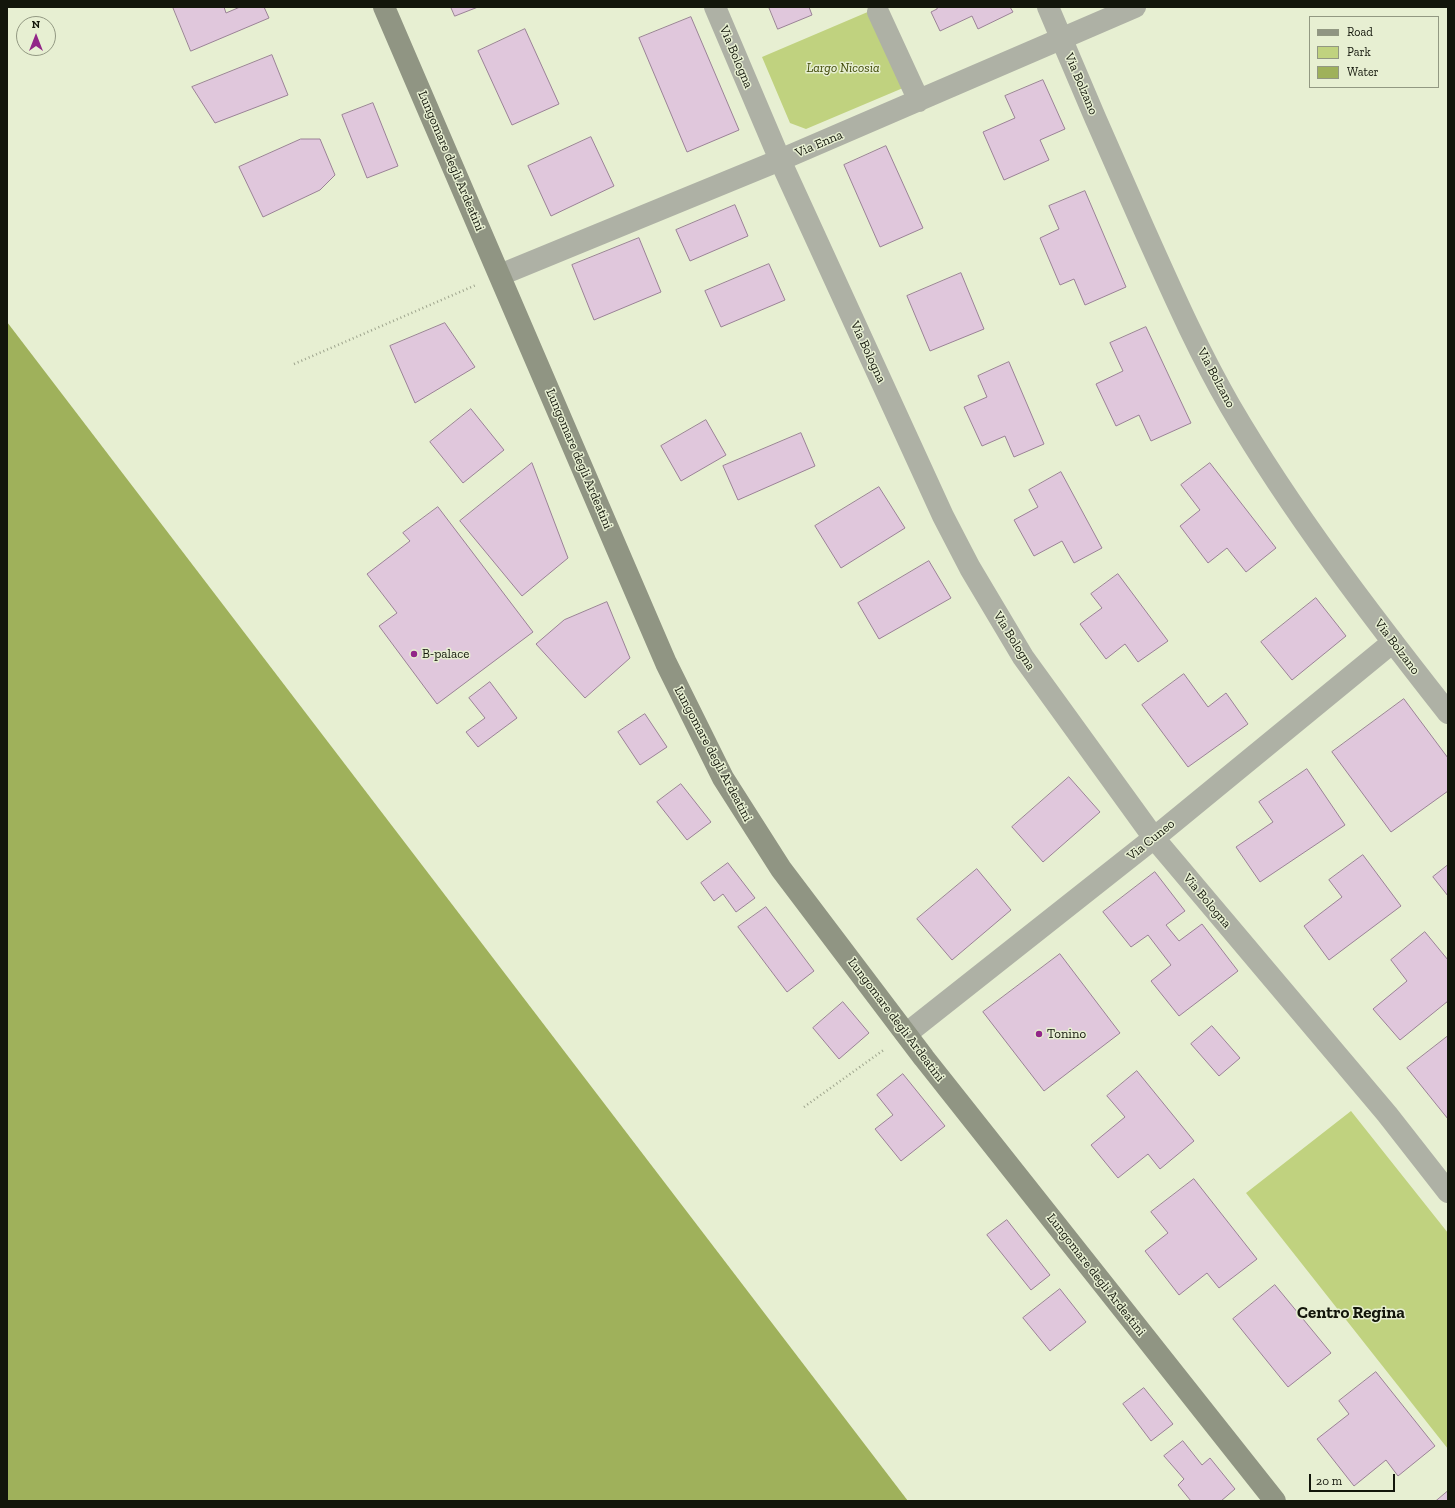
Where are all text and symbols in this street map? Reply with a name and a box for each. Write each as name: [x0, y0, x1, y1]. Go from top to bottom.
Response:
north arrow: [16, 16, 56, 56]
legend: [1309, 16, 1439, 88]
text: N: [32, 18, 40, 31]
street label: Via Bologna: [716, 23, 756, 91]
text: Road: [1347, 25, 1373, 39]
text: Park: [1347, 45, 1371, 59]
street label: Via Bolzano: [1061, 51, 1101, 117]
park label: Largo Nicosia: [806, 60, 880, 76]
text: Water: [1347, 65, 1379, 79]
street label: Lungomare degli Ardeatini: [414, 88, 488, 234]
street label: Via Enna: [793, 127, 845, 161]
street label: Via Bologna: [847, 319, 889, 385]
street label: Via Bolzano: [1194, 345, 1238, 411]
street label: Lungomare degli Ardeatini: [542, 386, 616, 532]
street label: Via Bologna: [990, 609, 1038, 673]
street label: Via Bolzano: [1371, 616, 1423, 678]
place label: B-palace: [422, 646, 469, 662]
marker: B-palace: [409, 649, 419, 659]
street label: Lungomare degli Ardeatini: [671, 684, 755, 824]
street label: Via Cuneo: [1124, 816, 1178, 864]
street label: Via Bologna: [1180, 871, 1234, 931]
street label: Lungomare degli Ardeatini: [844, 955, 948, 1085]
place label: Tonino: [1047, 1026, 1086, 1042]
marker: Tonino: [1034, 1029, 1044, 1039]
street label: Lungomare degli Ardeatini: [1043, 1211, 1149, 1339]
district label: Centro Regina: [1297, 1303, 1405, 1323]
scale bar: [1311, 1466, 1397, 1492]
text: 20 m: [1316, 1474, 1342, 1488]

